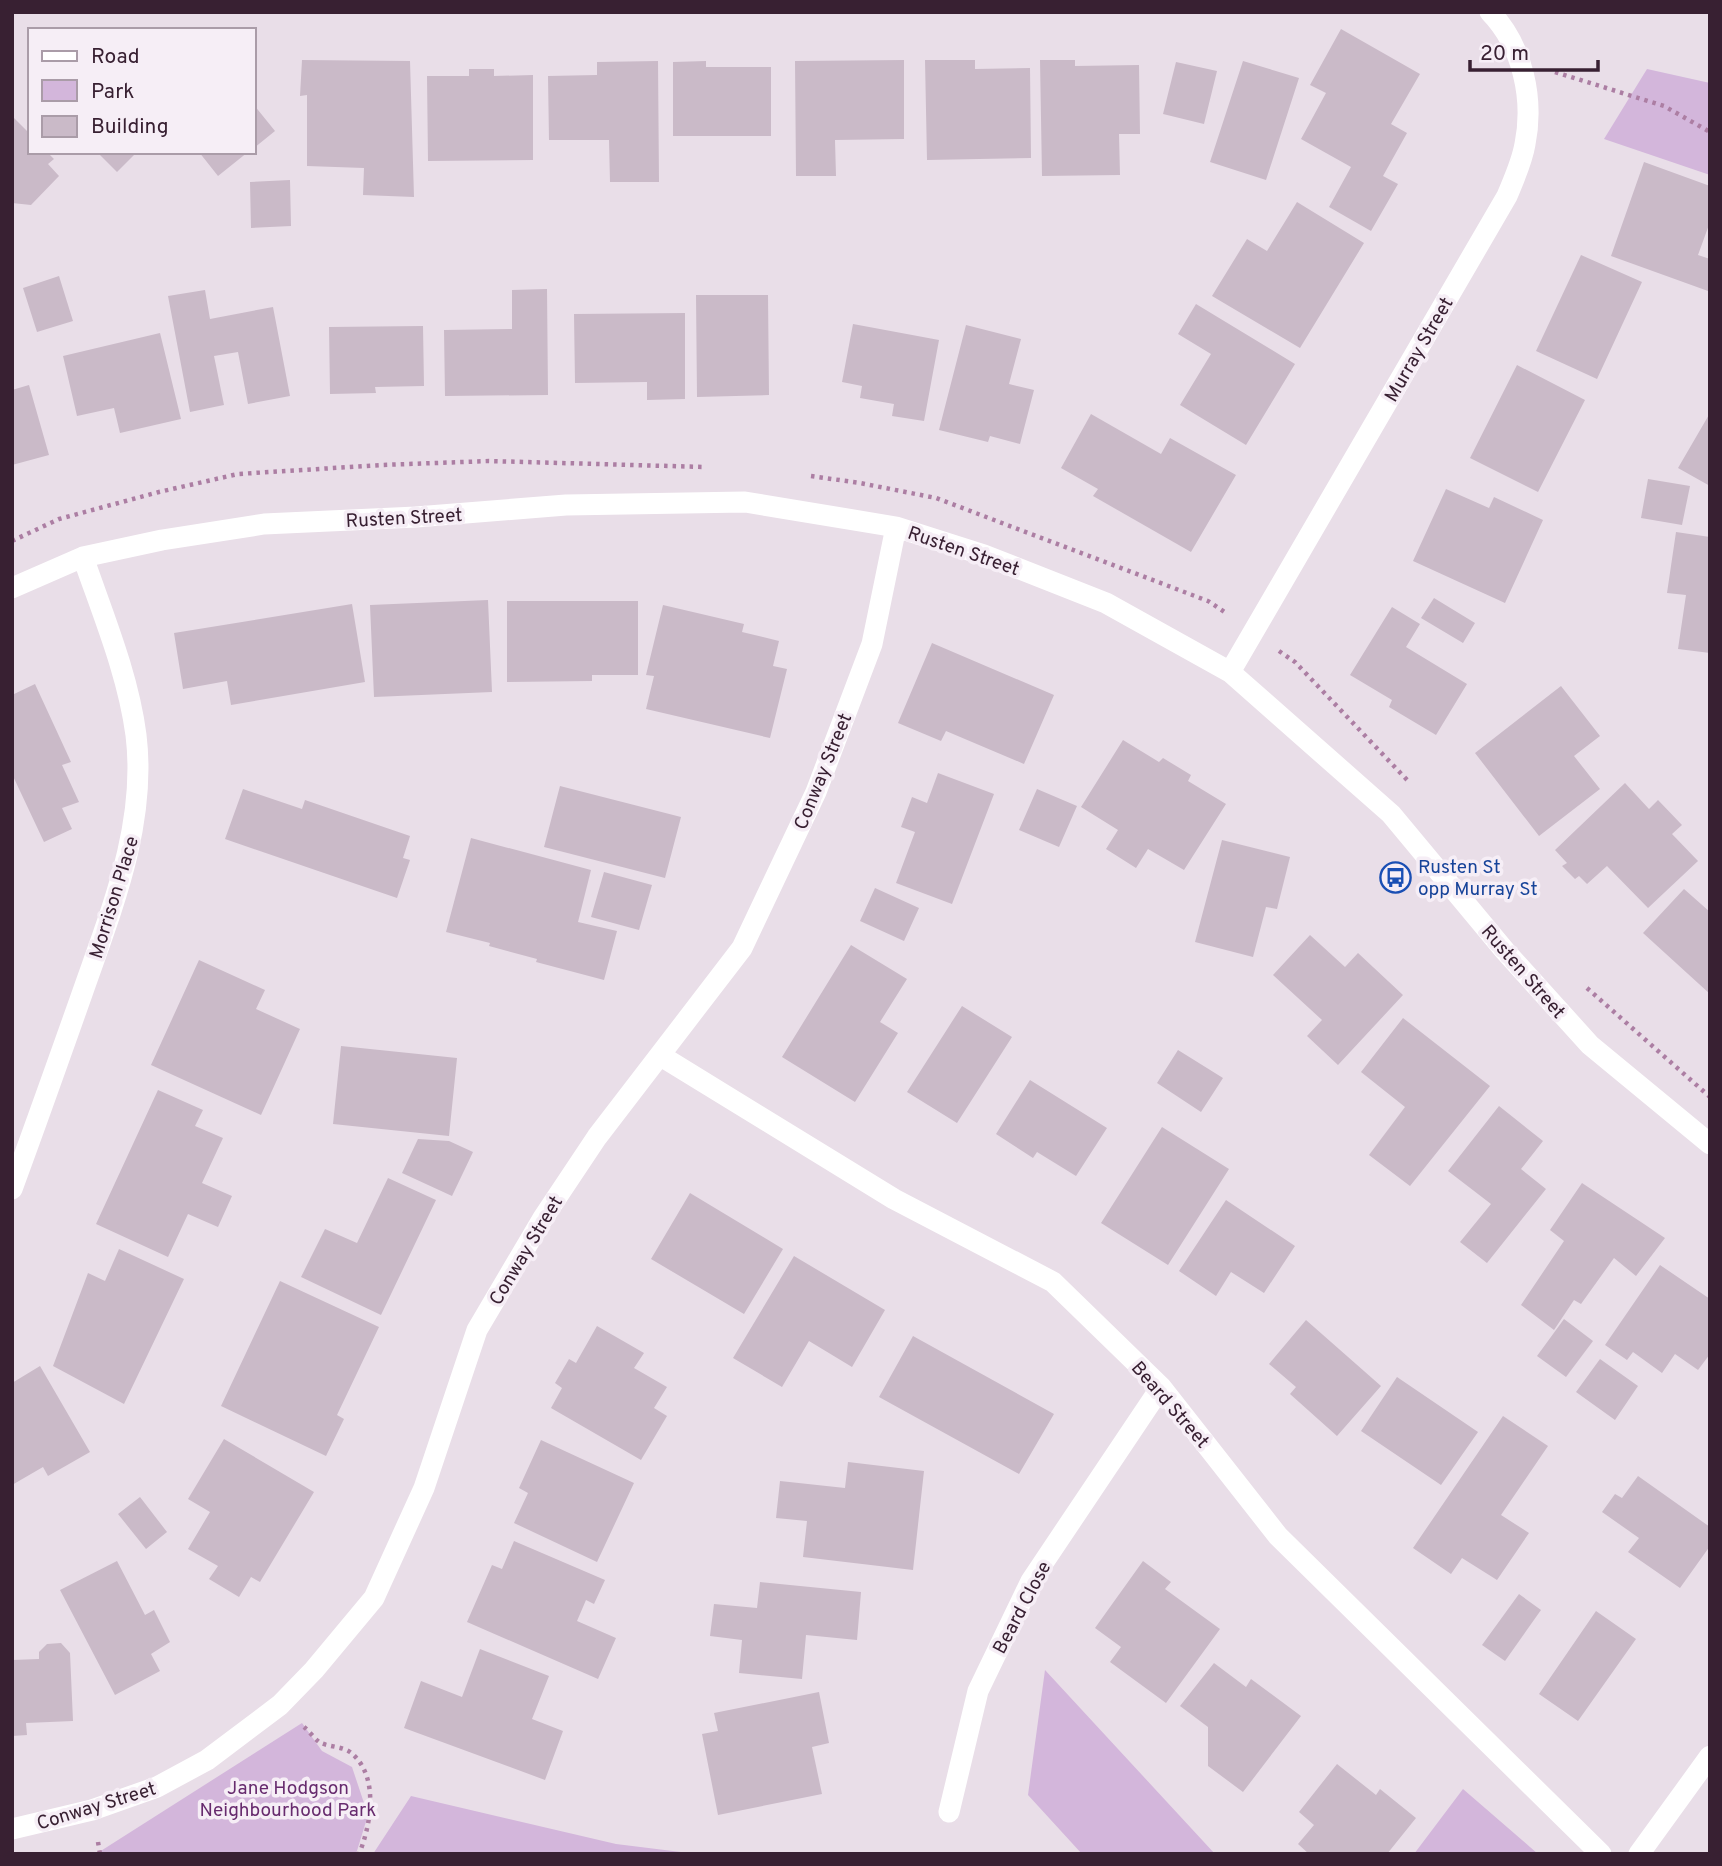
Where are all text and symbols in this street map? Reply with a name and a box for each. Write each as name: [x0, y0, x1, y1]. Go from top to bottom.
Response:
legend: [28, 28, 256, 154]
scale bar: [1470, 28, 1598, 72]
text: 20 m: [1480, 41, 1529, 68]
text: Road: [91, 44, 140, 71]
text: Park: [91, 79, 134, 106]
text: Building: [91, 114, 169, 141]
street label: Murray Street: [1380, 293, 1459, 407]
street label: Rusten Street: [345, 504, 463, 534]
street label: Rusten Street: [904, 522, 1022, 582]
street label: Conway Street: [790, 710, 858, 834]
street label: Morrison Place: [85, 833, 145, 962]
place label: Rusten St opp Murray St: [1418, 856, 1538, 902]
bus stop icon: Rusten St opp Murray St: [1378, 860, 1412, 894]
street label: Rusten Street: [1475, 920, 1570, 1024]
street label: Conway Street: [485, 1192, 569, 1310]
street label: Beard Street: [1125, 1357, 1214, 1454]
street label: Beard Close: [988, 1557, 1057, 1658]
street label: Conway Street: [34, 1777, 159, 1836]
park label: Jane Hodgson Neighbourhood Park: [200, 1777, 376, 1823]

